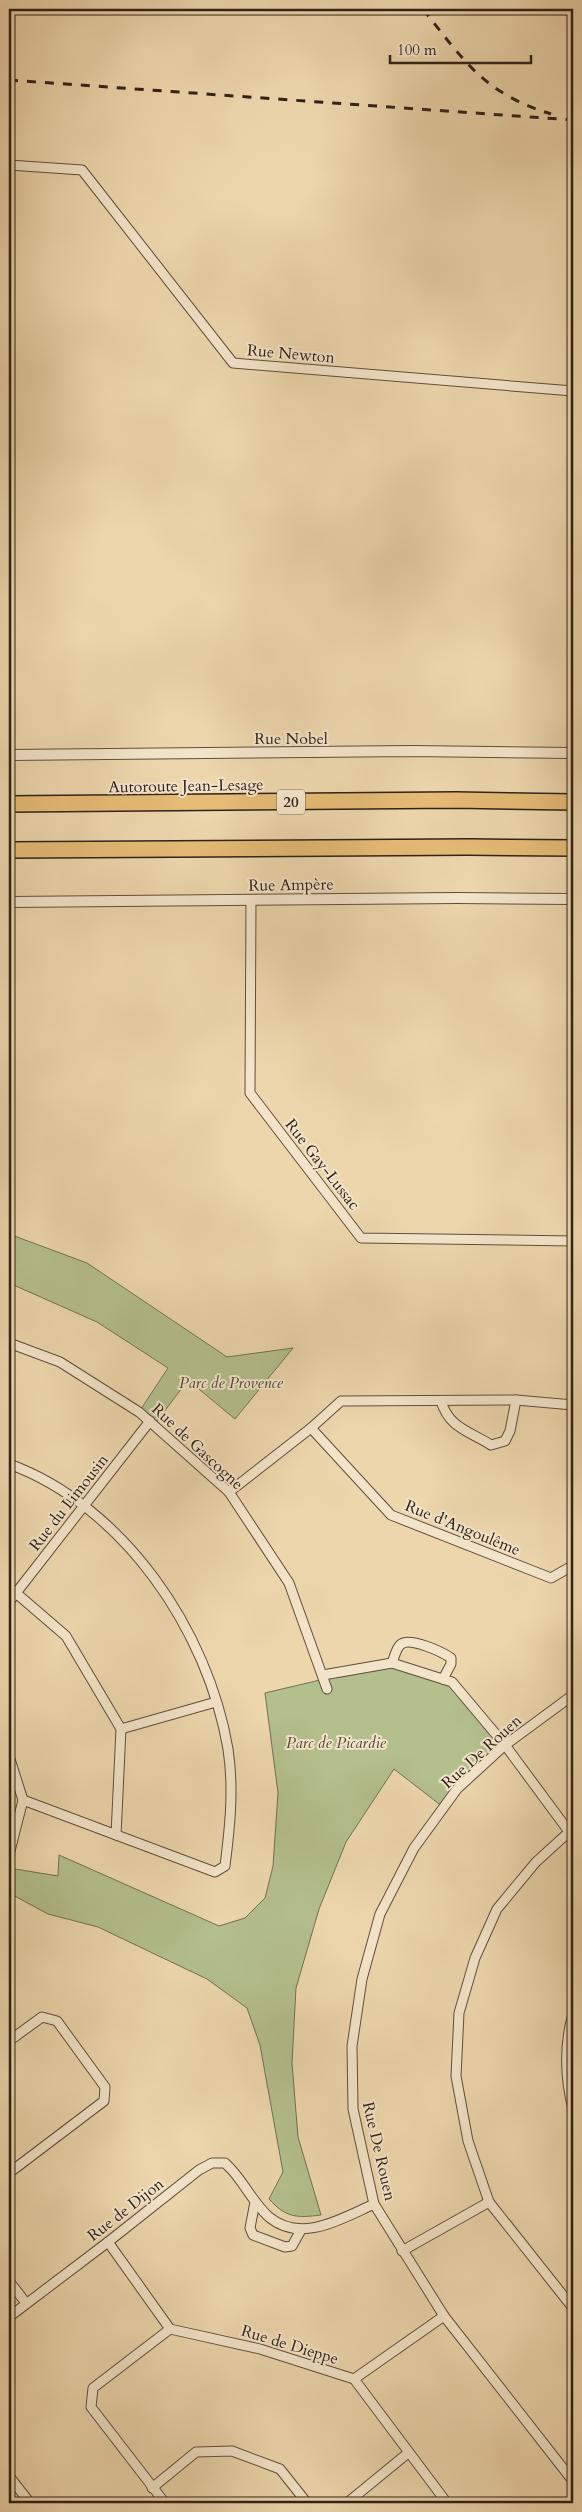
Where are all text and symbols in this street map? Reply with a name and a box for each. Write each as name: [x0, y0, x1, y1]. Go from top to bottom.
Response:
scale bar: [390, 32, 531, 64]
text: 100 m: [397, 40, 437, 60]
street label: Rue Newton: [246, 339, 336, 369]
street label: Rue Nobel: [254, 728, 328, 750]
street label: Autoroute Jean-Lesage: [108, 774, 264, 798]
road number: 20: [277, 790, 305, 814]
street label: Rue Ampère: [248, 873, 334, 897]
street label: Rue Gay-Lussac: [280, 1115, 365, 1215]
park label: Parc de Provence: [179, 1372, 284, 1394]
street label: Rue de Gascogne: [147, 1399, 248, 1495]
street label: Rue du Limousin: [24, 1450, 114, 1556]
street label: Rue d'Angoulême: [402, 1495, 524, 1561]
street label: Rue De Rouen: [437, 1710, 527, 1794]
park label: Parc de Picardie: [286, 1732, 387, 1754]
street label: Rue De Rouen: [357, 2100, 401, 2203]
street label: Rue de Dijon: [83, 2173, 168, 2247]
street label: Rue de Dieppe: [238, 2320, 341, 2370]

